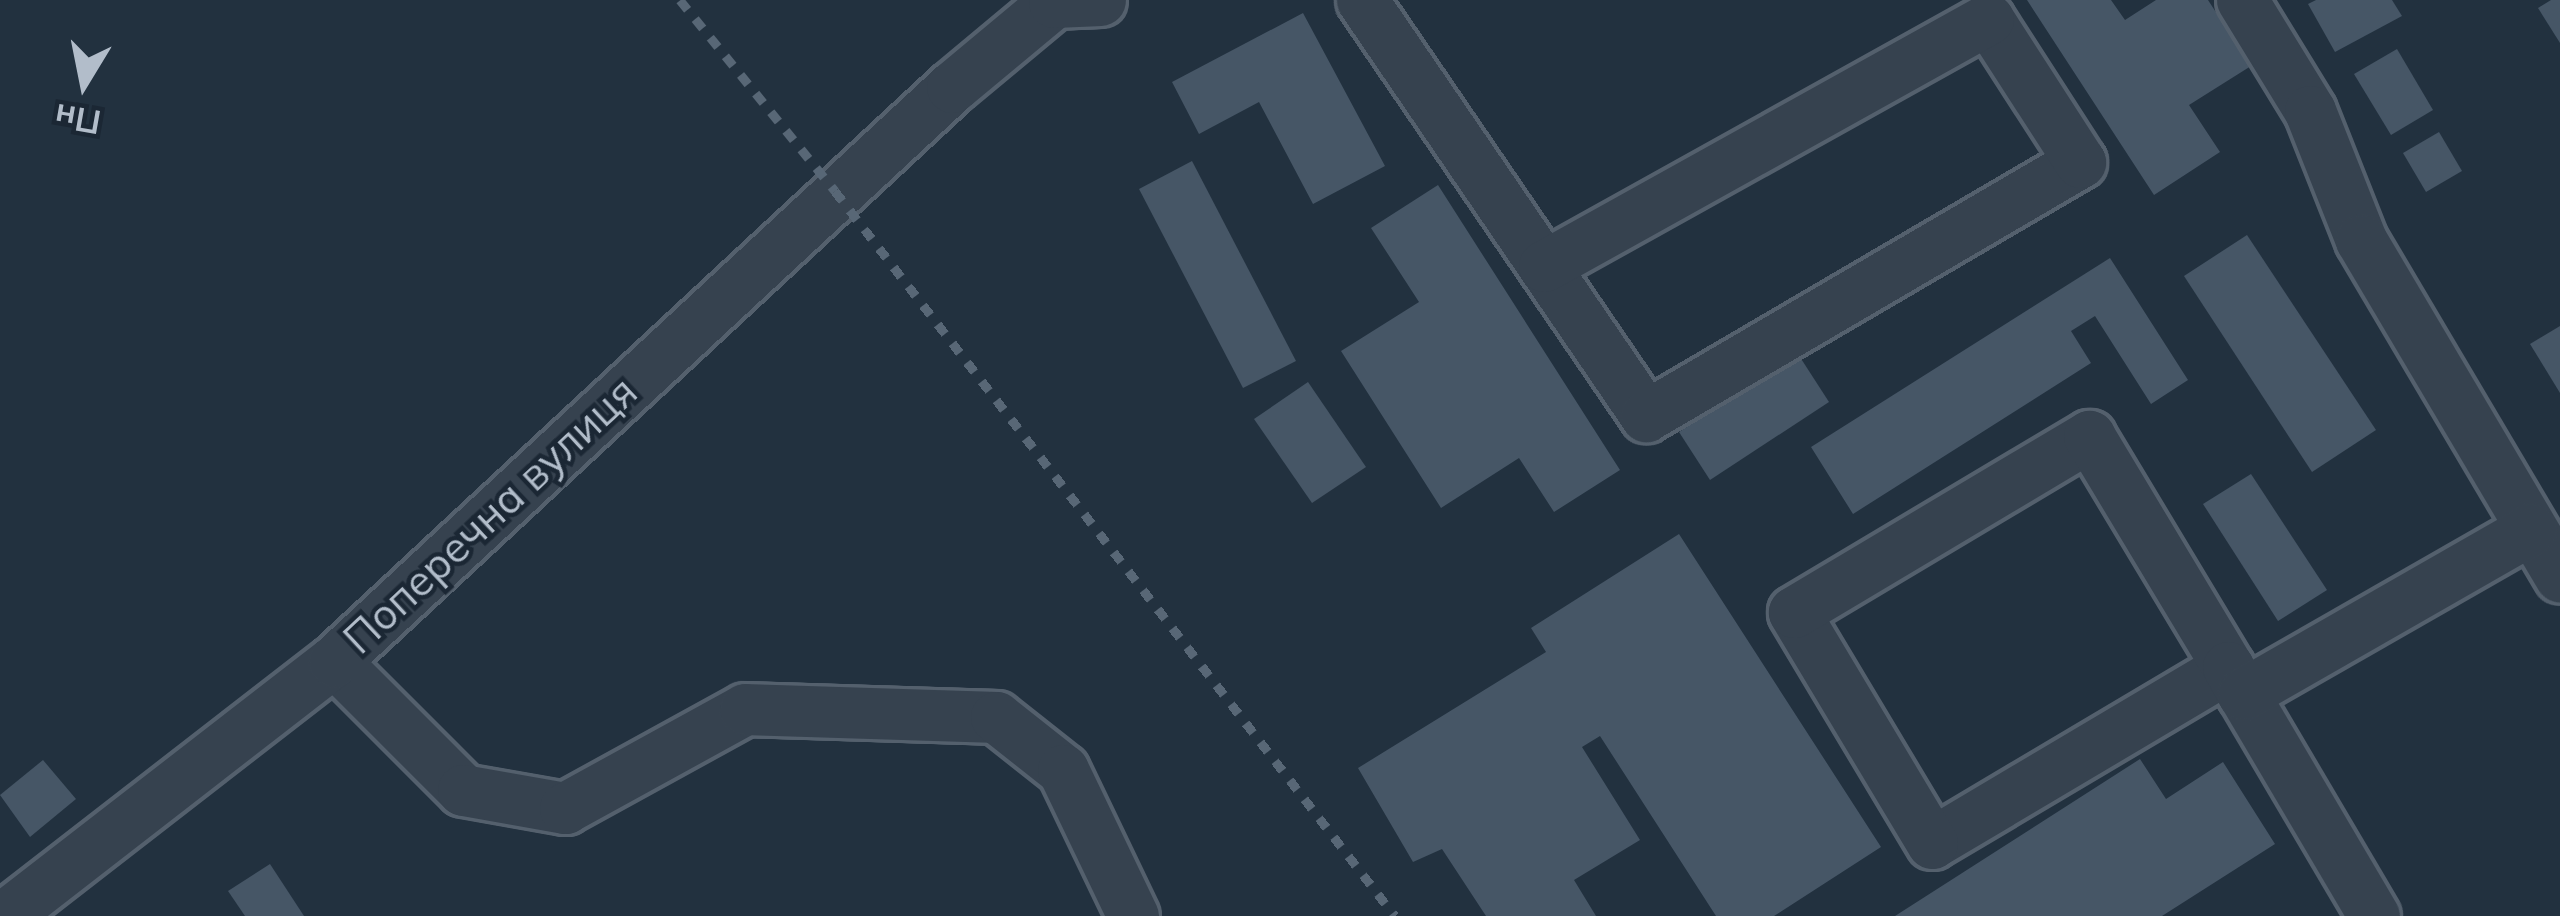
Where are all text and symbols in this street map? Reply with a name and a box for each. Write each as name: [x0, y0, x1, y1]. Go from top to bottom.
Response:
north arrow: [24, 24, 144, 144]
text: Пн: [52, 96, 104, 144]
street label: Поперечна вулиця: [333, 366, 647, 664]

